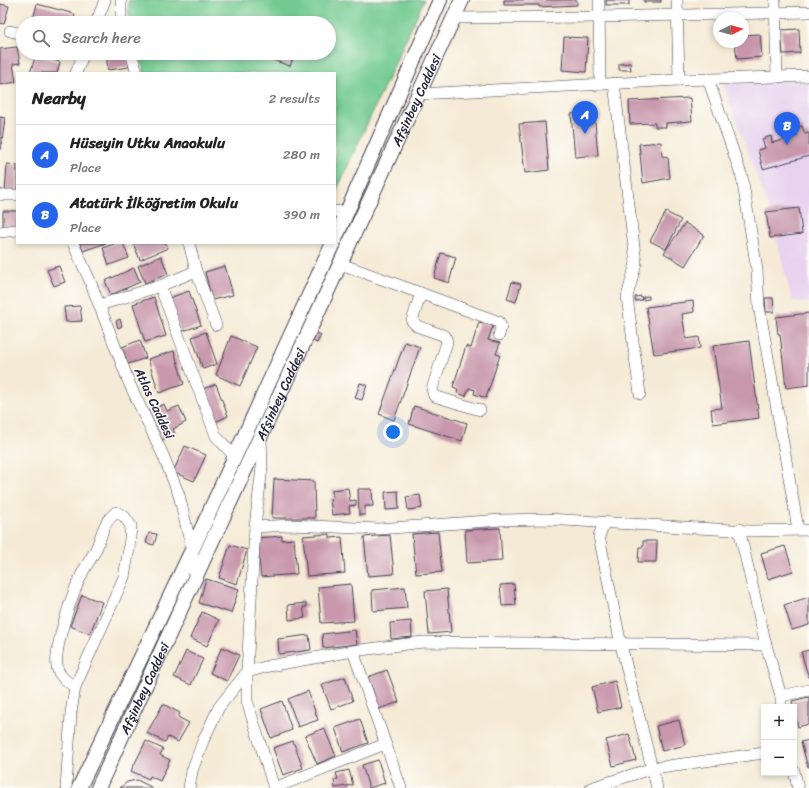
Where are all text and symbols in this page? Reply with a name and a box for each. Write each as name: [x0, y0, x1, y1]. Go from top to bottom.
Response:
north arrow: [713, 12, 749, 48]
search box: [16, 16, 336, 60]
text: Search here: [62, 25, 141, 51]
icon: search: [30, 27, 52, 49]
street label: Afşinbey Caddesi: [385, 50, 448, 151]
text: Nearby: [32, 83, 86, 113]
text: 2 results: [269, 87, 320, 110]
pin: A: [572, 101, 598, 134]
pin: B: [774, 112, 800, 145]
text: Hüseyin Utku Anaokulu: [70, 130, 225, 156]
text: A: [41, 143, 49, 166]
text: 280 m: [283, 143, 320, 166]
text: Place: [70, 156, 101, 179]
text: Atatürk İlköğretim Okulu: [70, 190, 238, 216]
text: B: [41, 203, 49, 226]
text: 390 m: [283, 203, 320, 226]
text: Place: [70, 216, 101, 239]
street label: Afşinbey Caddesi: [249, 344, 312, 445]
street label: Atlas Caddesi: [127, 363, 181, 443]
your location: [383, 422, 403, 442]
street label: Afşinbey Caddesi: [113, 638, 176, 739]
map controls: [761, 704, 797, 776]
button: +: [761, 704, 797, 740]
button: −: [761, 740, 797, 776]

